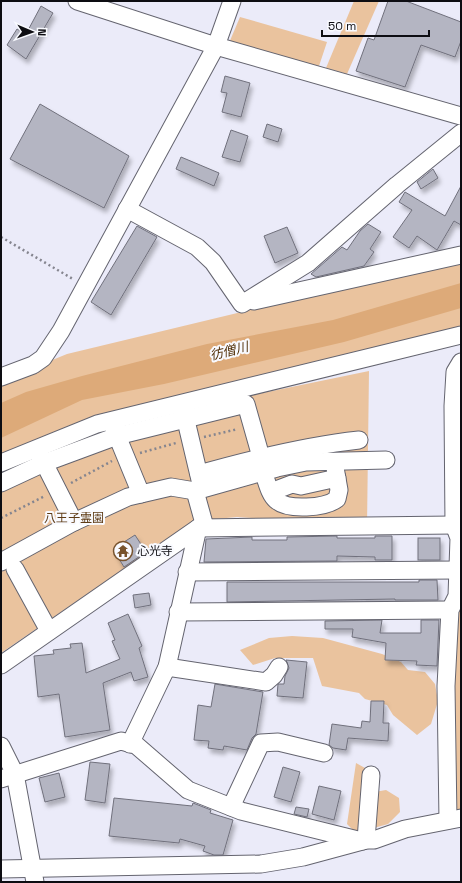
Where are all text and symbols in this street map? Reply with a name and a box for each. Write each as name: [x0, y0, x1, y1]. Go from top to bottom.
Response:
north arrow: [12, 12, 52, 52]
scale bar: [322, 12, 429, 38]
text: 50 m: [328, 18, 356, 34]
text: N: [35, 28, 49, 36]
water label: 彷僧川: [208, 338, 252, 364]
park label: 八王子霊園: [44, 510, 104, 526]
temple icon: 心光寺: [112, 540, 134, 562]
place label: 心光寺: [137, 543, 173, 559]

